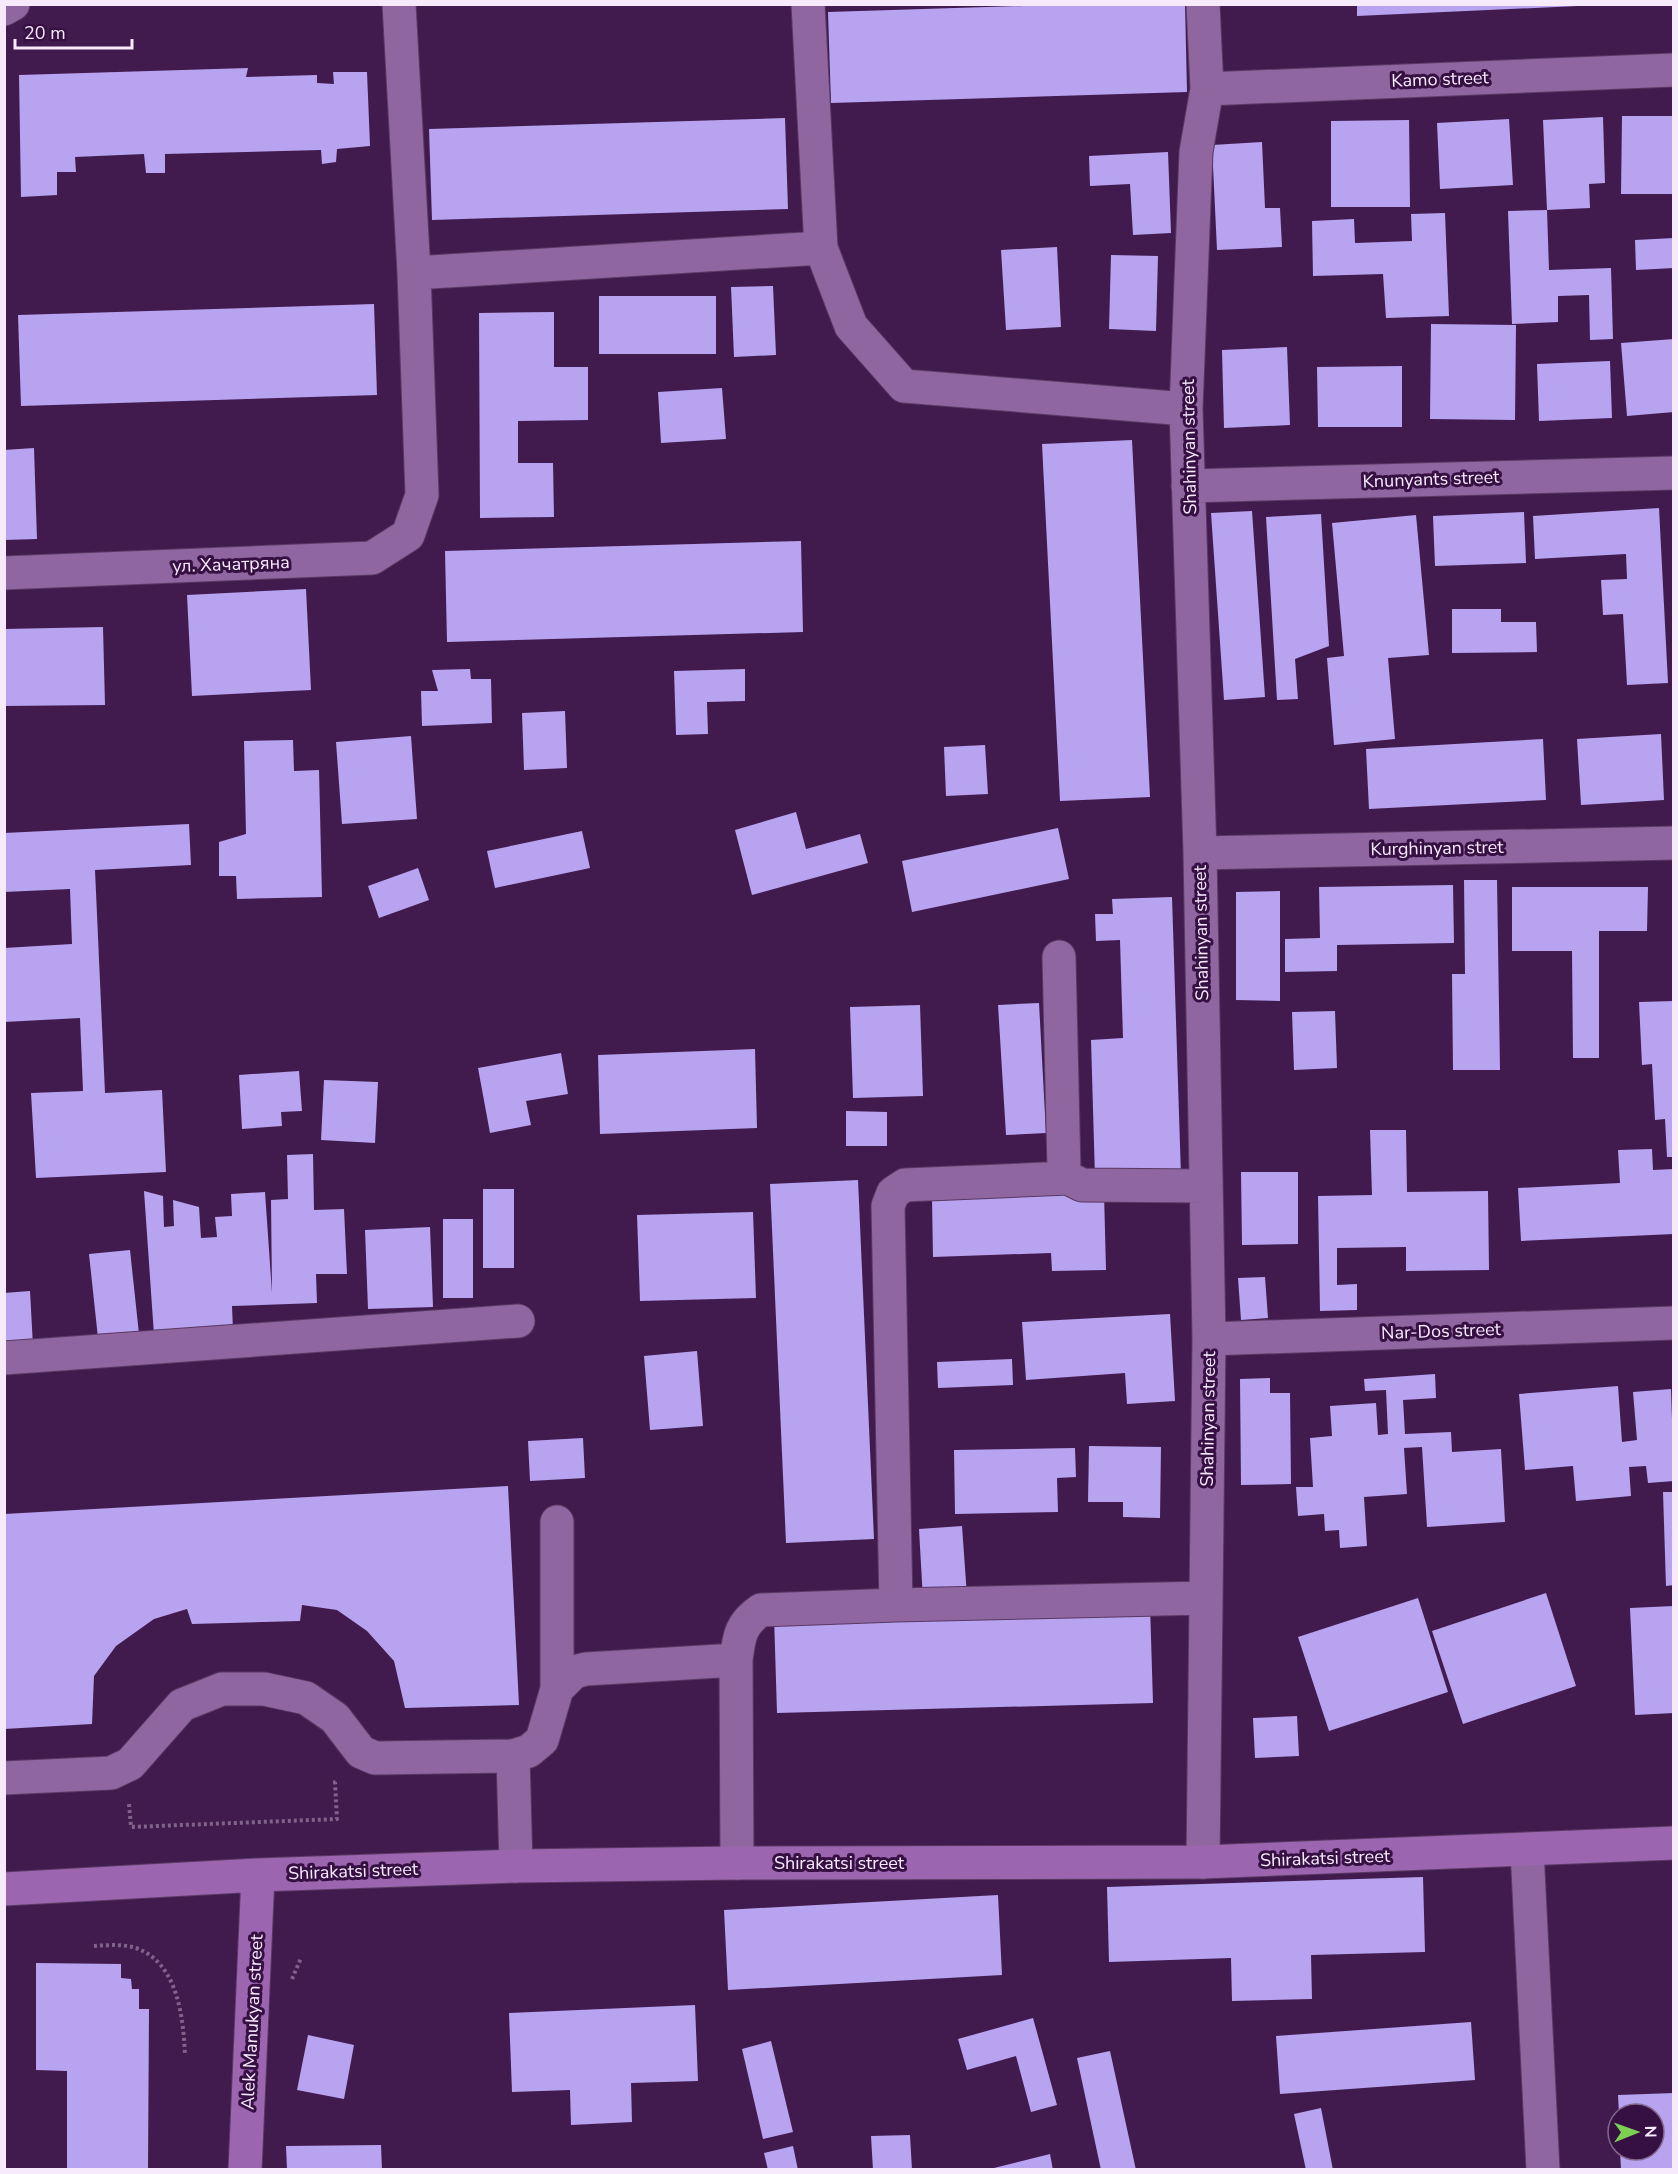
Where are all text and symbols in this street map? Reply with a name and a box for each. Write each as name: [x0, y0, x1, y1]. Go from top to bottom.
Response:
scale bar: [15, 12, 132, 50]
text: 20 m: [24, 21, 66, 45]
street label: Kamo street: [1391, 65, 1490, 93]
street label: Shahinyan street: [1176, 378, 1202, 515]
street label: Knunyants street: [1362, 465, 1500, 493]
street label: ул. Хачатряна: [172, 550, 290, 578]
street label: Kurghinyan stret: [1370, 835, 1504, 861]
street label: Shahinyan street: [1188, 864, 1214, 1001]
street label: Nar-Dos street: [1381, 1317, 1502, 1345]
street label: Shahinyan street: [1195, 1350, 1221, 1487]
street label: Shirakatsi street: [1260, 1844, 1391, 1872]
street label: Shirakatsi street: [774, 1851, 905, 1875]
street label: Shirakatsi street: [288, 1857, 419, 1885]
street label: Alek Manukyan street: [235, 1933, 269, 2110]
north arrow: [1606, 2102, 1666, 2162]
text: N: [1639, 2126, 1661, 2138]

